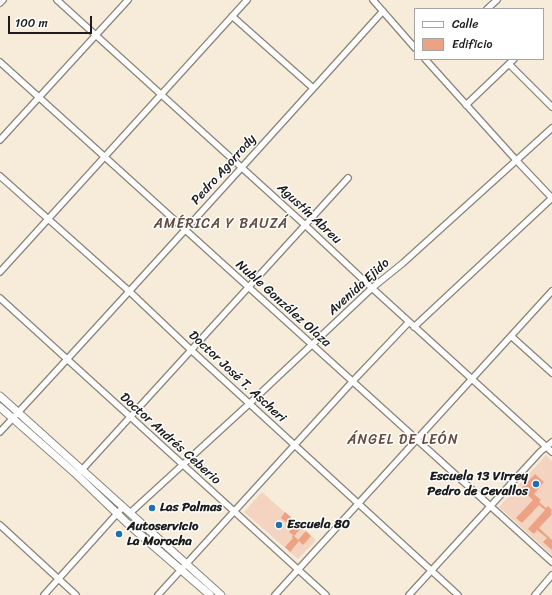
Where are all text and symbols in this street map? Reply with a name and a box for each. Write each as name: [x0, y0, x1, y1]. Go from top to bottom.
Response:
scale bar: [10, 8, 94, 34]
legend: [414, 8, 544, 60]
text: 100 m: [15, 12, 48, 34]
text: Calle: [452, 13, 479, 35]
text: Edificio: [452, 33, 492, 55]
street label: Pedro Agorrody: [188, 132, 260, 208]
street label: Agustín Abreu: [274, 180, 344, 248]
district label: AMÉRICA Y BAUZÁ: [154, 216, 288, 232]
street label: Avenida Ejido: [325, 255, 393, 319]
street label: Nuble González Olaza: [232, 257, 334, 351]
street label: Doctor José T. Ascheri: [185, 328, 289, 426]
street label: Doctor Andrés Ceberio: [117, 390, 223, 488]
district label: ÁNGEL DE LEÓN: [347, 432, 459, 448]
place label: Escuela 13 Virrey Pedro de Cevallos: [427, 469, 528, 500]
marker: Escuela 13 Virrey Pedro de Cevallos: [531, 479, 541, 489]
place label: Las Palmas: [160, 500, 222, 516]
marker: Las Palmas: [147, 503, 157, 513]
place label: Escuela 80: [287, 517, 350, 533]
place label: Autoservicio La Morocha: [127, 519, 198, 550]
marker: Escuela 80: [274, 520, 284, 530]
marker: Autoservicio La Morocha: [114, 529, 124, 539]

